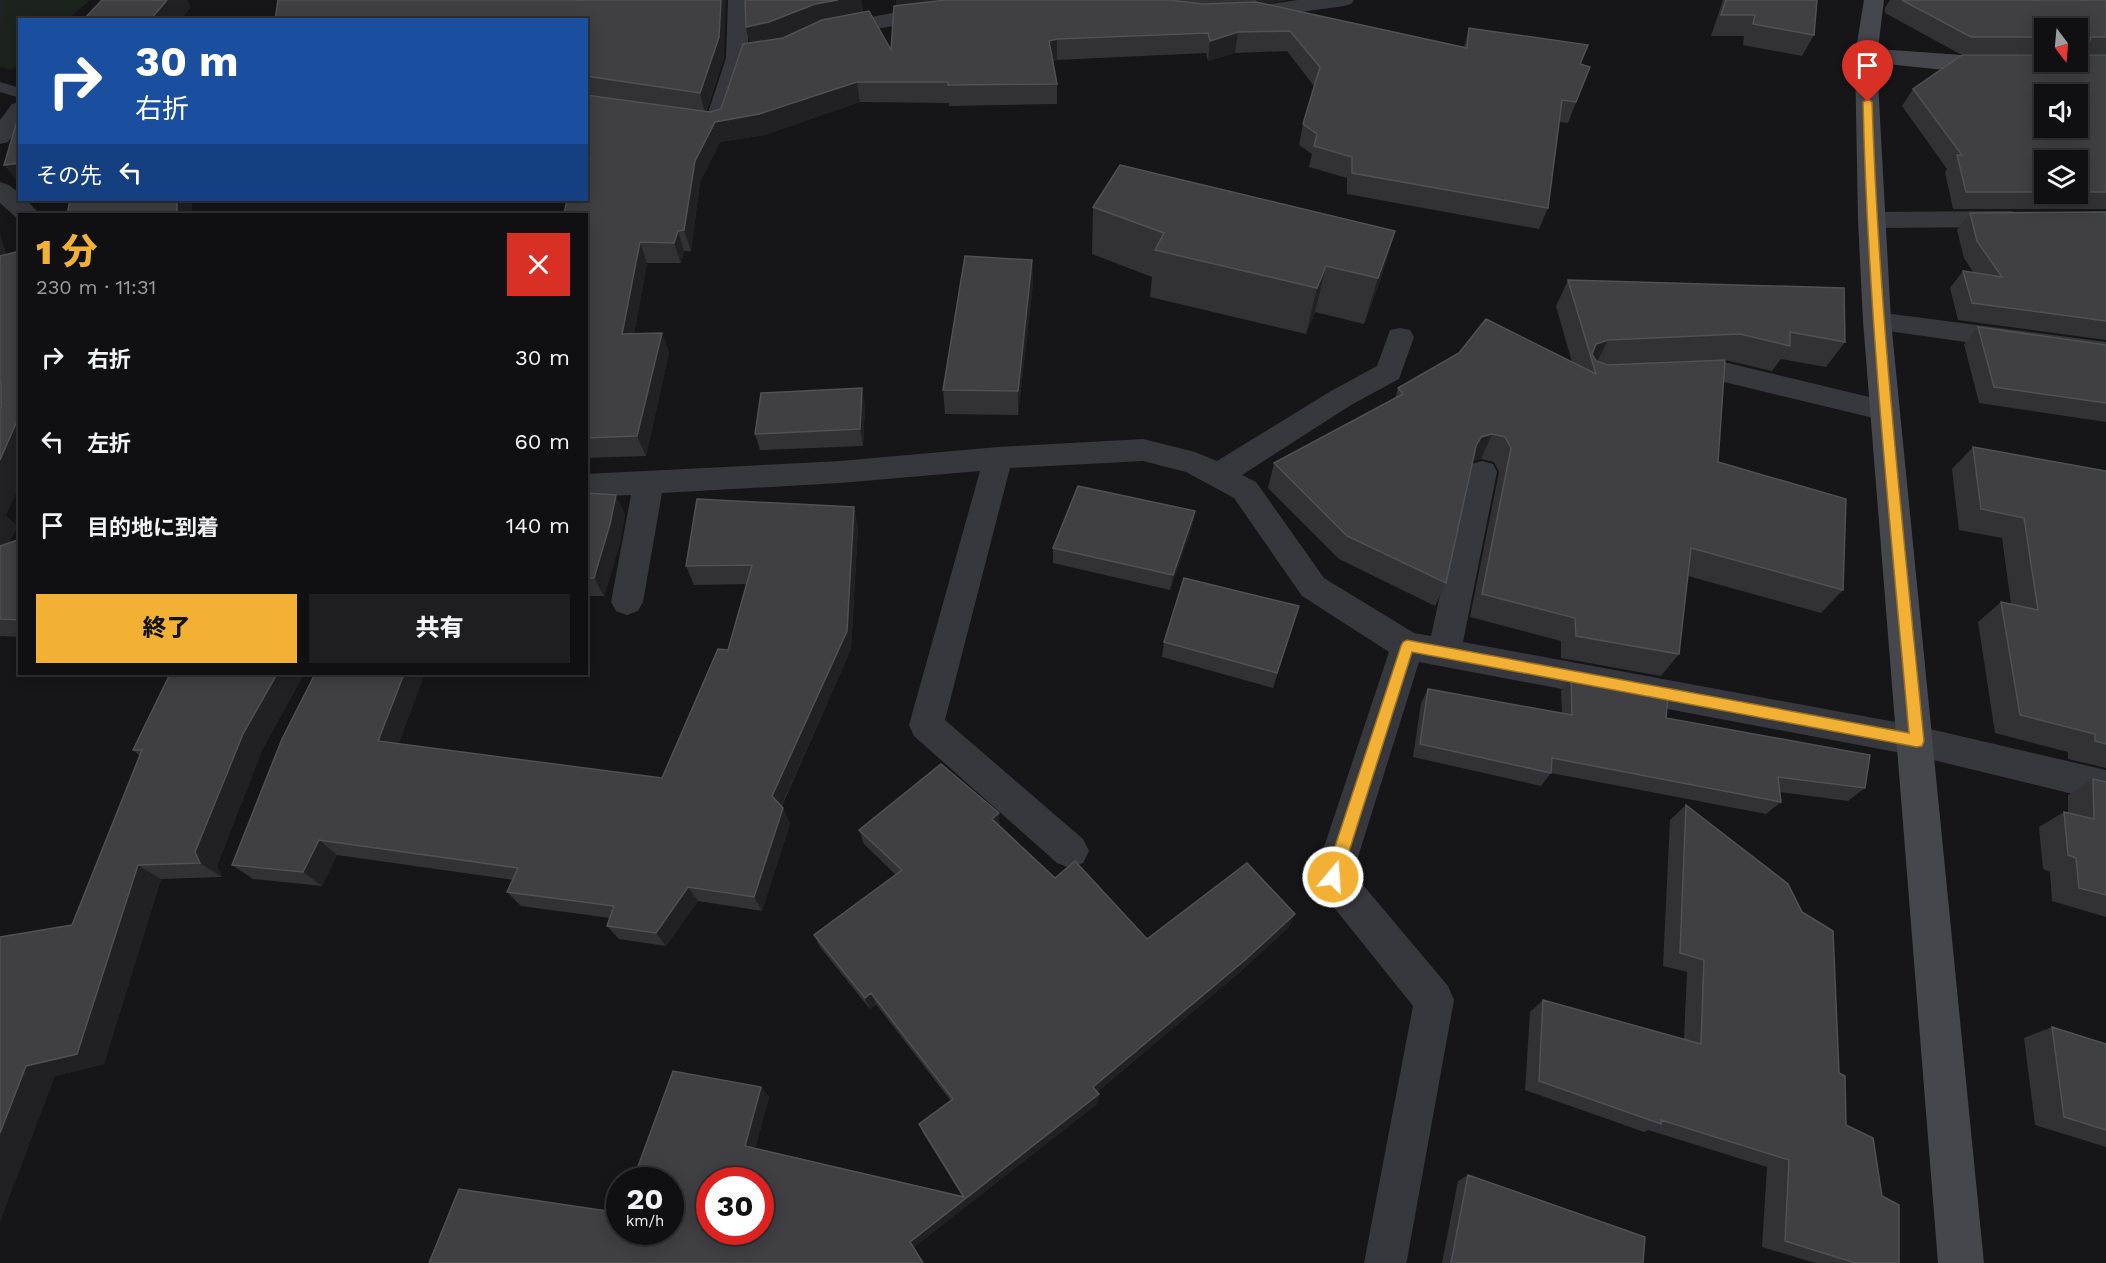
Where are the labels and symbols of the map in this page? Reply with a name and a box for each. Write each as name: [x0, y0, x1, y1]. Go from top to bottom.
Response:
north arrow: [2034, 18, 2088, 72]
pin: [1842, 40, 1893, 102]
position arrow: [1301, 845, 1365, 909]
speed limit sign: 30: [696, 1167, 774, 1245]

